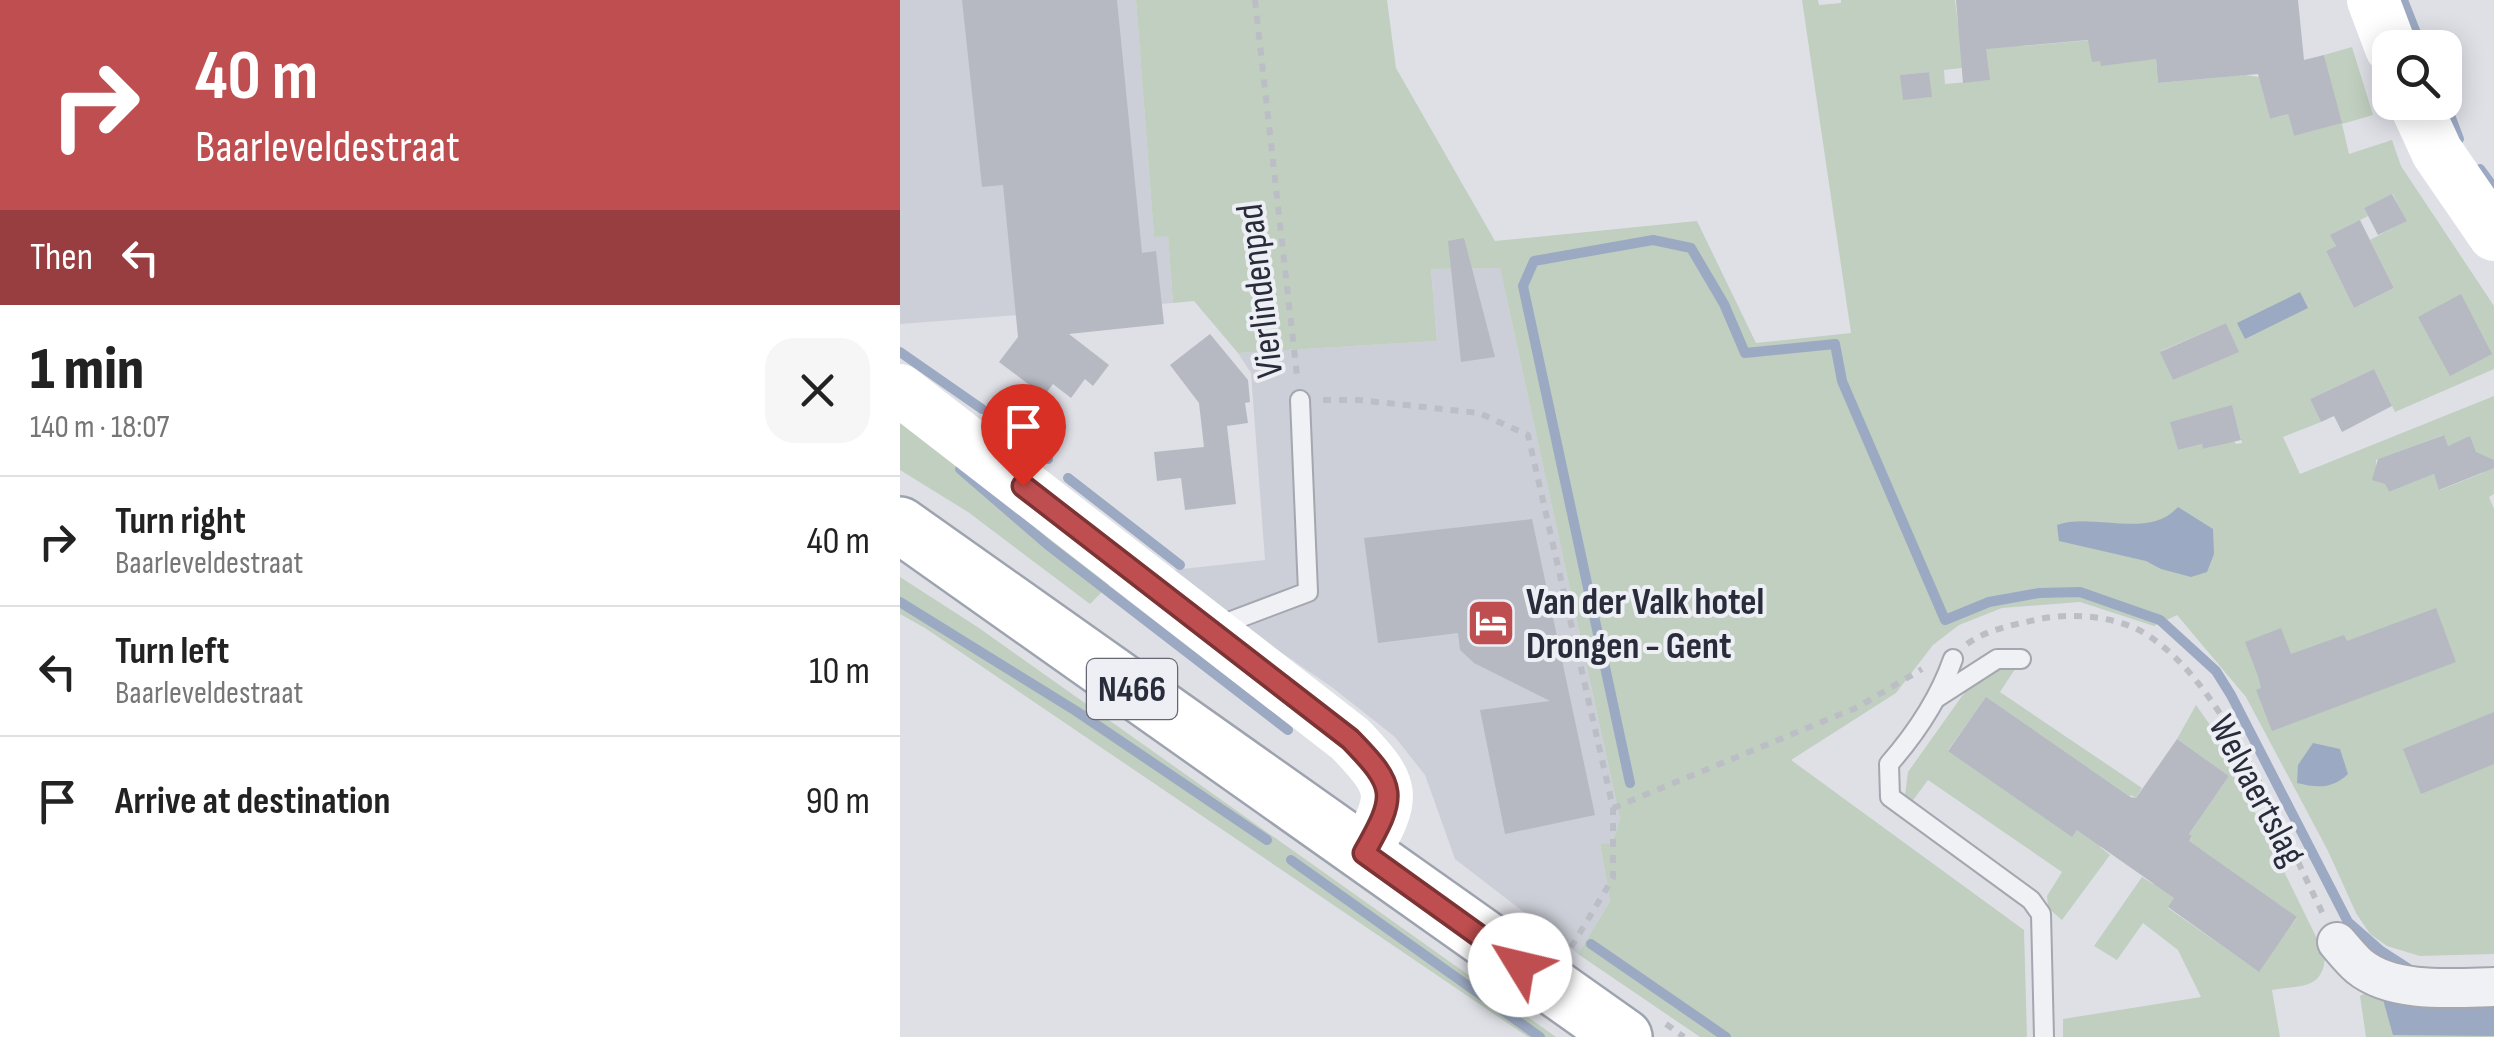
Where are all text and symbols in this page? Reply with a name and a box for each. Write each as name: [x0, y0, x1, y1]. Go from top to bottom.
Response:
map controls: [2372, 30, 2462, 120]
button: search: [2372, 30, 2462, 120]
text: 40 m: [195, 35, 318, 119]
icon: right: [30, 40, 160, 170]
text: Baarleveldestraat: [195, 120, 460, 175]
street label: Vierlindenpad: [1227, 201, 1293, 380]
icon: left: [113, 230, 168, 285]
text: Then: [30, 235, 93, 280]
text: 1 min: [30, 334, 144, 406]
button: close: [765, 338, 870, 443]
pin: [981, 384, 1066, 487]
icon: arrive: [996, 399, 1051, 454]
text: 140 m · 18:07: [30, 408, 169, 447]
text: Turn right: [115, 499, 246, 544]
icon: right: [30, 514, 85, 569]
text: 40 m: [807, 519, 870, 564]
text: Baarleveldestraat: [115, 544, 303, 583]
place label: Van der Valk hotel Drongen - Gent: [1526, 580, 1764, 669]
hotel icon: Van der Valk hotel Drongen - Gent: [1465, 597, 1517, 649]
text: Turn left: [115, 629, 229, 674]
icon: left: [30, 644, 85, 699]
text: 10 m: [809, 649, 870, 694]
road number: N466: [1087, 659, 1177, 719]
text: Baarleveldestraat: [115, 674, 303, 713]
street label: Welvaertslag: [2198, 708, 2315, 874]
icon: arrive: [30, 774, 85, 829]
text: Arrive at destination: [115, 779, 390, 824]
text: 90 m: [806, 779, 870, 824]
position arrow: [1468, 913, 1572, 1017]

